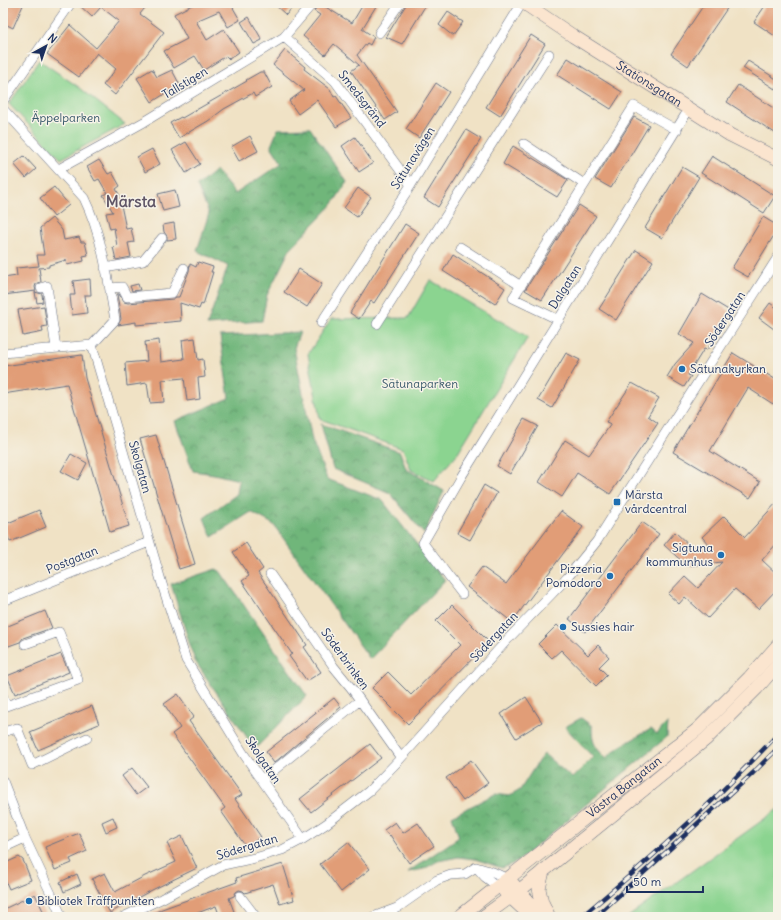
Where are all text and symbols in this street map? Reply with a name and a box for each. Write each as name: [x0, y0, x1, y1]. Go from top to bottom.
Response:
north arrow: [26, 26, 66, 66]
text: N: [45, 31, 60, 46]
street label: Stationsgatan: [614, 57, 685, 110]
street label: Tallstigen: [159, 63, 210, 102]
street label: Smedsgränd: [335, 67, 389, 130]
park label: Äppelparken: [32, 110, 100, 125]
street label: Sätunavägen: [387, 124, 438, 192]
district label: Märsta: [106, 191, 156, 211]
street label: Dalgatan: [545, 262, 584, 312]
street label: Södergatan: [701, 288, 748, 349]
place label: Sätunakyrkan: [690, 361, 766, 376]
marker: Sätunakyrkan: [677, 364, 687, 374]
park label: Sätunaparken: [382, 376, 458, 391]
street label: Skolgatan: [126, 439, 155, 495]
place label: Märsta vårdcentral: [625, 487, 687, 516]
marker: Märsta vårdcentral: [612, 497, 622, 507]
place label: Sigtuna kommunhus: [646, 540, 713, 569]
street label: Postgatan: [44, 542, 100, 577]
marker: Sigtuna kommunhus: [716, 550, 726, 560]
place label: Pizzeria Pomodoro: [546, 561, 602, 590]
marker: Pizzeria Pomodoro: [605, 571, 615, 581]
street label: Södergatan: [467, 608, 521, 665]
place label: Sussies hair: [571, 619, 635, 634]
marker: Sussies hair: [558, 622, 568, 632]
street label: Söderbrinken: [318, 625, 373, 692]
street label: Skolgatan: [242, 733, 285, 786]
street label: Västra Bangatan: [583, 753, 664, 821]
street label: Södergatan: [215, 830, 279, 863]
scale bar: [627, 868, 703, 894]
text: 50 m: [633, 874, 662, 889]
place label: Bibliotek Träffpunkten: [37, 893, 155, 908]
marker: Bibliotek Träffpunkten: [24, 896, 34, 906]

